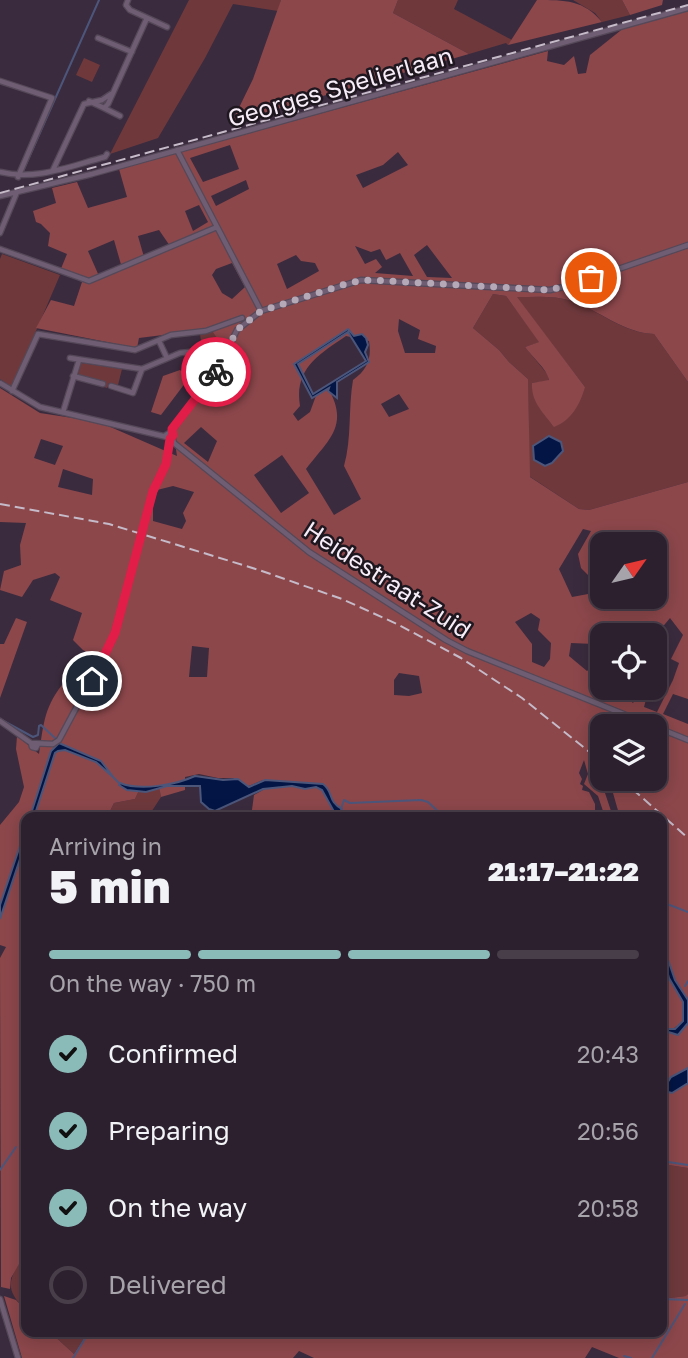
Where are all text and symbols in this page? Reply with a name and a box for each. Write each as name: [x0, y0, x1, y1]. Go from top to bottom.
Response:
street label: Georges Spelierlaan: [224, 40, 456, 132]
pin: [561, 248, 621, 308]
icon: bag: [572, 259, 610, 297]
courier: [181, 337, 251, 407]
icon: bike: [197, 353, 235, 391]
street label: Heidestraat-Zuid: [299, 514, 477, 644]
north arrow: [590, 532, 667, 609]
map controls: [590, 532, 667, 791]
button: locate: [590, 623, 667, 700]
pin: [62, 651, 122, 711]
icon: home: [73, 662, 111, 700]
button: layers: [590, 714, 667, 791]
text: Arriving in: [49, 832, 162, 860]
text: 21:17–21:22: [488, 856, 639, 887]
text: 5 min: [49, 858, 171, 913]
text: On the way · 750 m: [49, 969, 256, 997]
icon: check: [49, 1035, 87, 1073]
text: Confirmed: [108, 1038, 238, 1069]
text: 20:43: [577, 1040, 639, 1068]
icon: check: [49, 1112, 87, 1150]
text: Preparing: [108, 1115, 230, 1146]
text: 20:56: [577, 1117, 639, 1145]
icon: check: [49, 1189, 87, 1227]
text: On the way: [108, 1192, 247, 1223]
text: 20:58: [577, 1194, 639, 1222]
text: Delivered: [108, 1269, 227, 1300]

